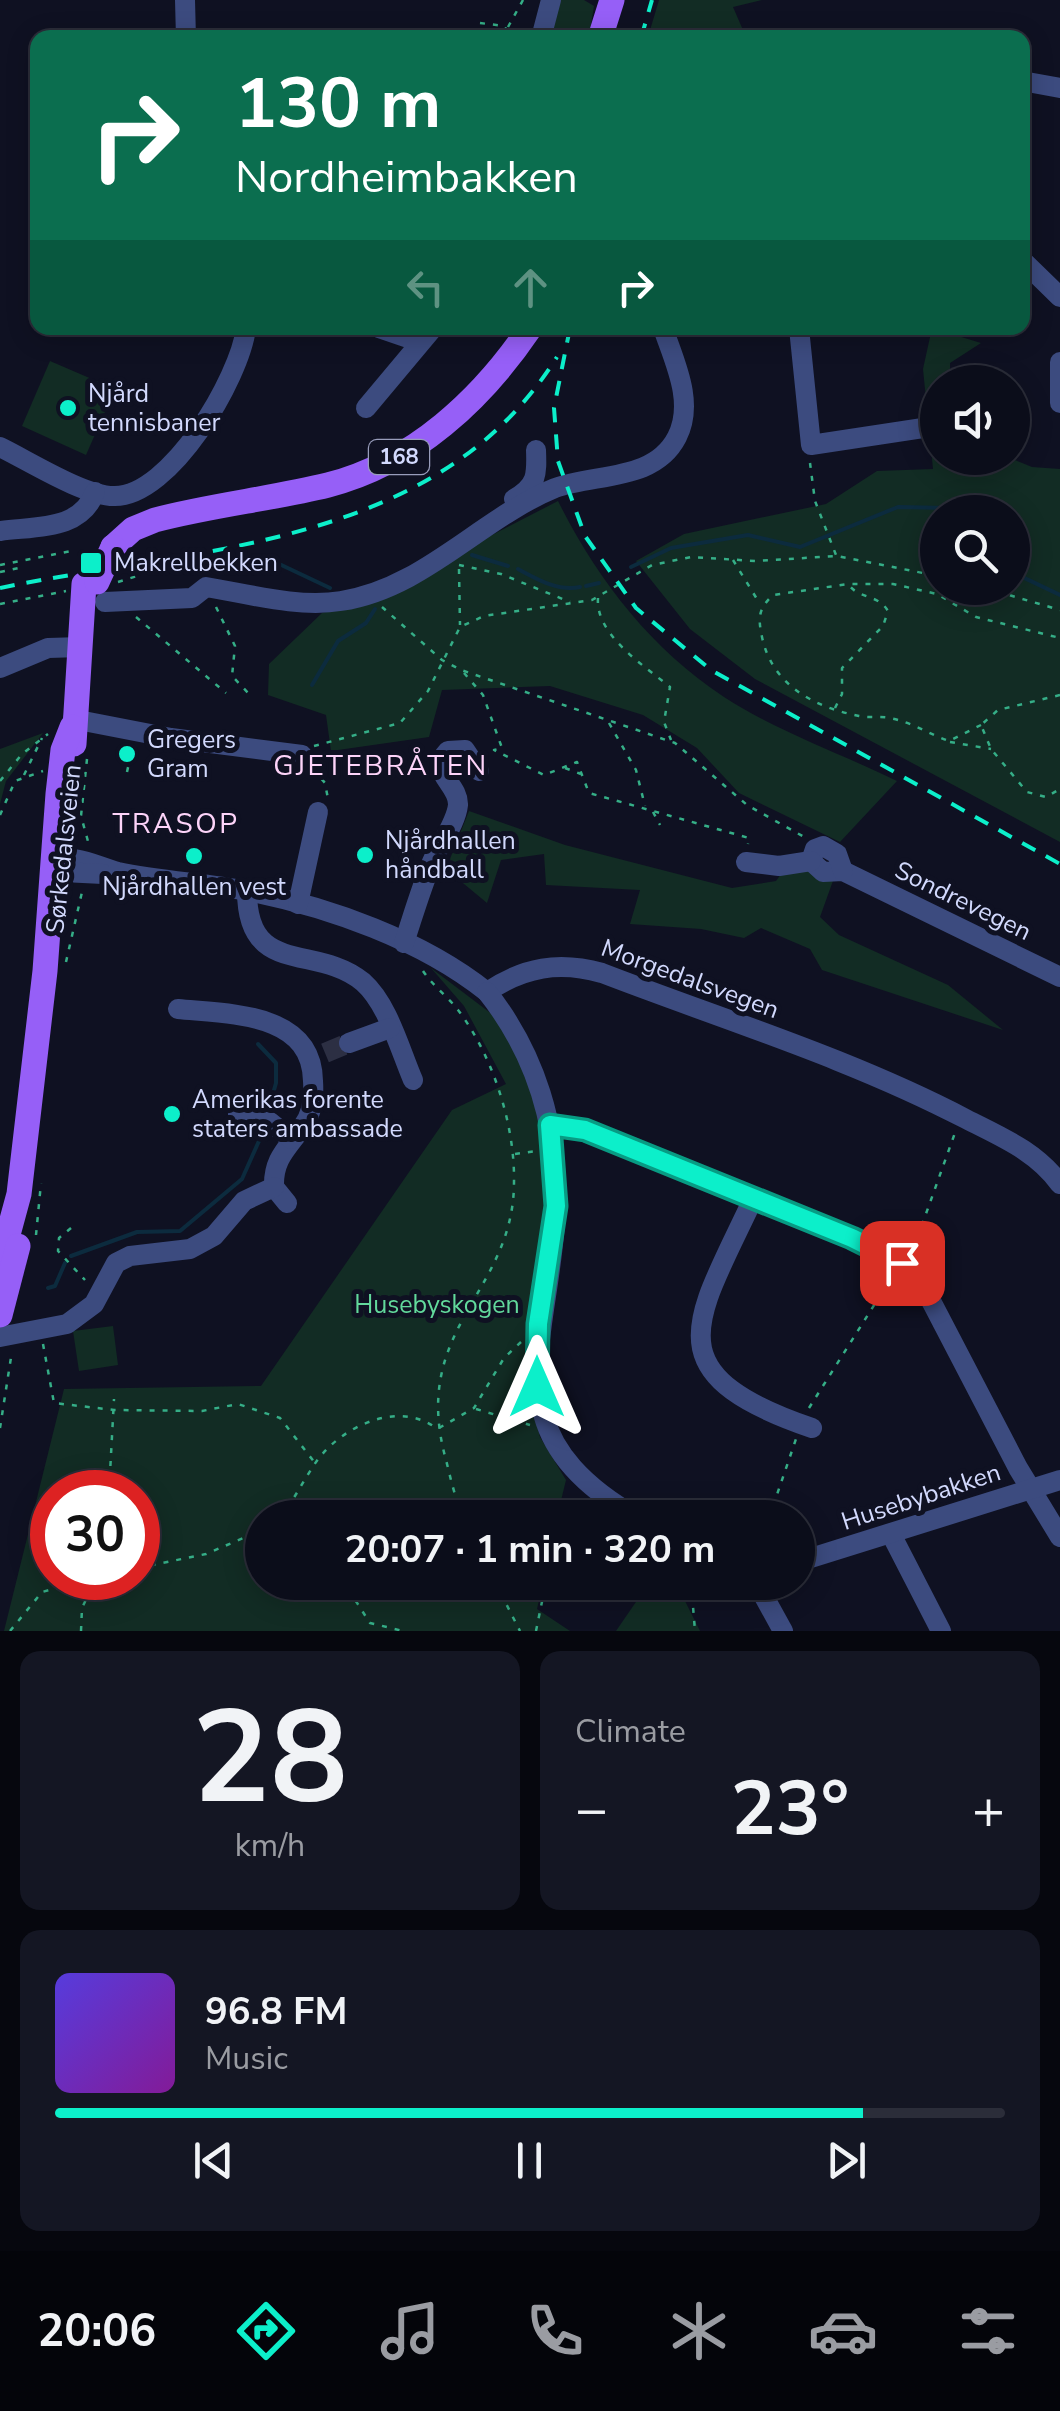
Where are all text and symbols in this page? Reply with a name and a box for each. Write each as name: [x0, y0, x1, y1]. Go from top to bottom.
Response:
text: 130 m: [235, 56, 441, 152]
icon: right: [70, 70, 200, 200]
text: Nordheimbakken: [235, 147, 578, 208]
icon: left: [398, 260, 453, 315]
icon: ahead: [503, 260, 558, 315]
icon: right: [608, 260, 663, 315]
map controls: [920, 365, 1030, 605]
button: sound: [920, 365, 1030, 475]
place label: Njård tennisbaner: [88, 377, 220, 440]
marker: Njård tennisbaner: [57, 397, 79, 419]
road number: 168: [369, 440, 429, 474]
button: search: [920, 495, 1030, 605]
place label: Makrellbekken: [114, 546, 278, 580]
marker: Makrellbekken: [78, 550, 104, 576]
place label: Gregers Gram: [147, 723, 236, 786]
marker: Gregers Gram: [116, 743, 138, 765]
district label: GJETEBRÅTEN: [273, 746, 489, 785]
street label: Sørkedalsveien: [38, 763, 90, 935]
district label: TRASOP: [113, 805, 239, 843]
place label: Njårdhallen håndball: [385, 824, 516, 887]
marker: Njårdhallen håndball: [354, 844, 376, 866]
marker: Njårdhallen vest: [183, 845, 205, 867]
street label: Sondrevegen: [889, 853, 1037, 949]
place label: Njårdhallen vest: [102, 870, 286, 904]
street label: Morgedalsvegen: [596, 931, 784, 1027]
place label: Amerikas forente staters ambassade: [192, 1083, 403, 1146]
marker: Amerikas forente staters ambassade: [161, 1103, 183, 1125]
pin: [860, 1221, 945, 1306]
icon: arrive: [875, 1236, 930, 1291]
park label: Husebyskogen: [354, 1288, 520, 1322]
position arrow: [485, 1335, 589, 1439]
street label: Husebybakken: [837, 1455, 1005, 1539]
speed limit sign: 30: [30, 1470, 160, 1600]
text: 20:07 · 1 min · 320 m: [345, 1524, 715, 1575]
text: 28: [192, 1670, 348, 1847]
text: Climate: [575, 1710, 686, 1753]
text: 23°: [731, 1758, 849, 1860]
text: −: [575, 1772, 608, 1847]
text: +: [972, 1772, 1005, 1847]
text: km/h: [235, 1824, 305, 1867]
text: 96.8 FM: [205, 1986, 347, 2037]
text: Music: [205, 2037, 288, 2080]
icon: previous: [186, 2133, 241, 2188]
icon: pause: [502, 2133, 557, 2188]
icon: next: [819, 2133, 874, 2188]
icon: directions: [231, 2296, 301, 2366]
icon: music: [375, 2296, 445, 2366]
icon: phone: [520, 2296, 590, 2366]
icon: climate: [664, 2296, 734, 2366]
icon: car: [808, 2296, 878, 2366]
icon: filters: [953, 2296, 1023, 2366]
text: 20:06: [37, 2301, 156, 2362]

